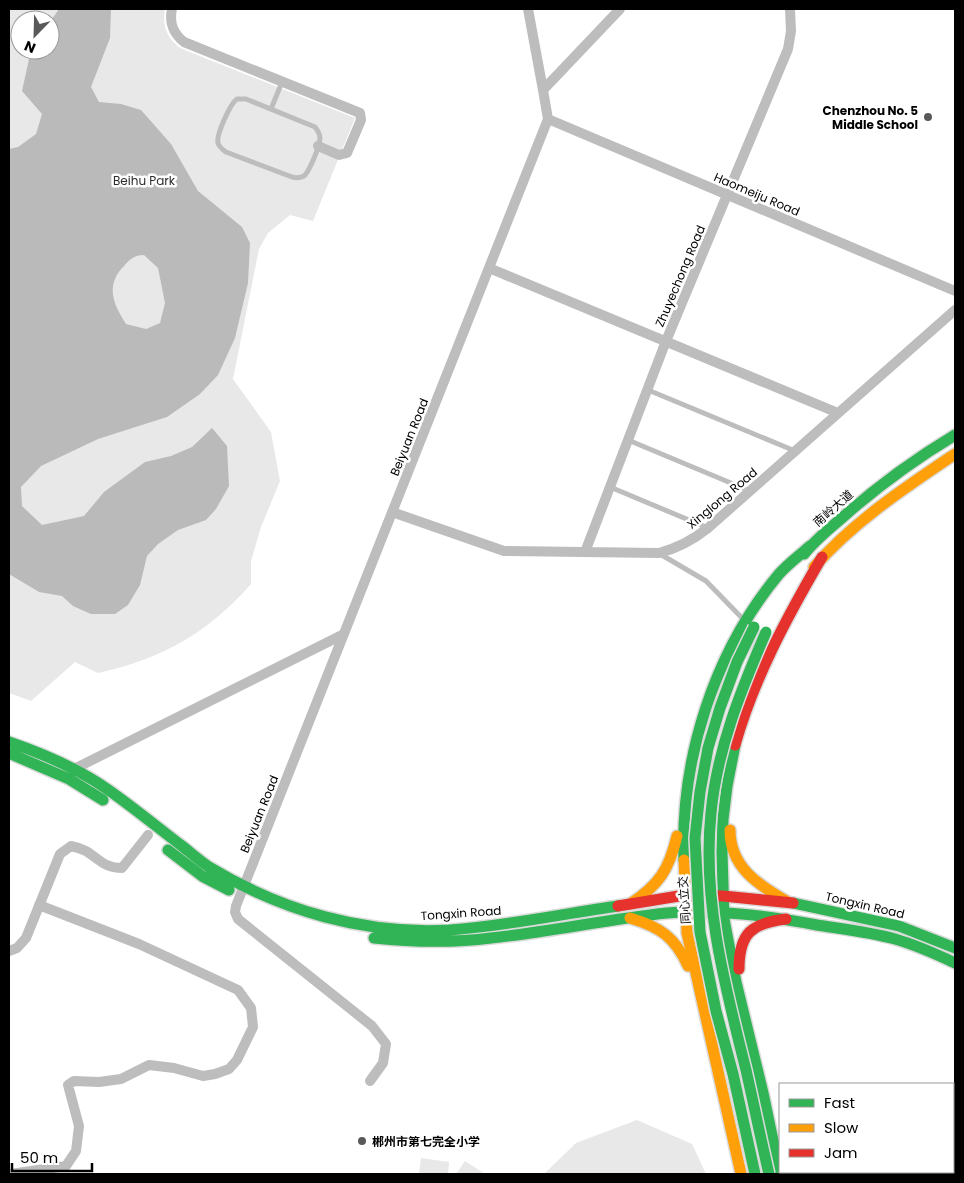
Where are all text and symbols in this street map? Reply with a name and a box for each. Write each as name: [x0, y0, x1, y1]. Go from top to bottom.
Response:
north arrow: [10, 10, 60, 60]
text: N: [21, 36, 39, 58]
place label: Chenzhou No. 5 Middle School: [823, 102, 918, 133]
marker: Chenzhou No. 5 Middle School: [922, 111, 934, 123]
street label: Haomeiju Road: [711, 168, 803, 220]
park label: Beihu Park: [113, 172, 176, 189]
street label: Zhuyechong Road: [651, 223, 709, 329]
street label: Beiyuan Road: [386, 396, 432, 478]
street label: Xinglong Road: [683, 464, 761, 532]
street label: 南岭大道: [809, 486, 857, 530]
street label: Beiyuan Road: [236, 773, 282, 855]
street label: 同心立交: [674, 875, 694, 925]
street label: Tongxin Road: [824, 888, 906, 922]
street label: Tongxin Road: [420, 902, 502, 924]
legend: [779, 1083, 954, 1173]
text: Fast: [824, 1092, 855, 1113]
text: Slow: [824, 1117, 859, 1138]
place label: 郴州市第七完全小学: [372, 1133, 480, 1150]
marker: 郴州市第七完全小学: [356, 1135, 368, 1147]
scale bar: [12, 1140, 92, 1172]
text: Jam: [824, 1142, 858, 1163]
text: 50 m: [20, 1147, 58, 1168]

